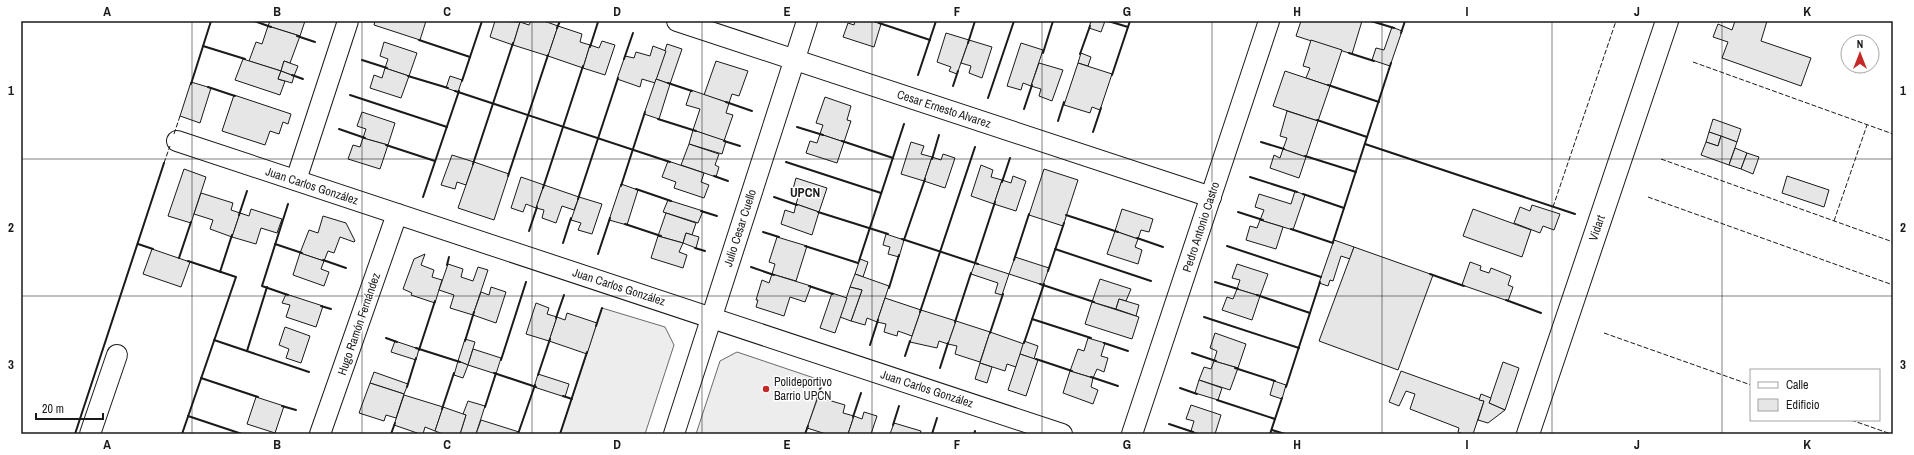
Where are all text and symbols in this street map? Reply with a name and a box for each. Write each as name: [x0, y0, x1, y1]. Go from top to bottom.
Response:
text: A: [103, 3, 111, 20]
text: B: [273, 3, 281, 20]
text: C: [443, 3, 451, 20]
text: D: [613, 3, 621, 20]
text: E: [783, 3, 791, 20]
text: F: [954, 3, 961, 20]
text: G: [1123, 3, 1131, 20]
text: H: [1293, 3, 1301, 20]
text: I: [1466, 3, 1469, 20]
text: J: [1634, 3, 1640, 20]
text: K: [1803, 3, 1811, 20]
north arrow: [1840, 34, 1880, 74]
text: N: [1857, 37, 1863, 51]
text: 1: [8, 82, 14, 99]
text: 1: [1900, 82, 1906, 99]
street label: Cesar Ernesto Alvarez: [895, 86, 993, 132]
street label: Juan Carlos González: [263, 163, 361, 209]
street label: Pedro Antonio Castro: [1179, 180, 1223, 274]
district label: UPCN: [790, 184, 820, 201]
street label: Julio Cesar Cuello: [720, 187, 760, 269]
street label: Vidart: [1585, 213, 1609, 243]
text: 2: [8, 219, 14, 236]
text: 2: [1900, 219, 1906, 236]
street label: Juan Carlos González: [570, 264, 668, 310]
street label: Hugo Ramón Fernández: [334, 271, 384, 377]
text: 3: [8, 356, 14, 373]
text: 3: [1900, 356, 1906, 373]
street label: Juan Carlos González: [878, 366, 976, 412]
legend: [1750, 369, 1880, 421]
place label: Polideportivo Barrio UPCN: [774, 374, 832, 404]
text: Calle: [1786, 377, 1808, 393]
marker: Polideportivo Barrio UPCN: [761, 384, 771, 394]
scale bar: [36, 395, 103, 421]
text: Edificio: [1786, 397, 1819, 413]
text: 20 m: [42, 401, 64, 417]
text: A: [103, 436, 111, 453]
text: B: [273, 436, 281, 453]
text: C: [443, 436, 451, 453]
text: D: [613, 436, 621, 453]
text: E: [783, 436, 791, 453]
text: F: [954, 436, 961, 453]
text: G: [1123, 436, 1131, 453]
text: H: [1293, 436, 1301, 453]
text: I: [1466, 436, 1469, 453]
text: J: [1634, 436, 1640, 453]
text: K: [1803, 436, 1811, 453]

